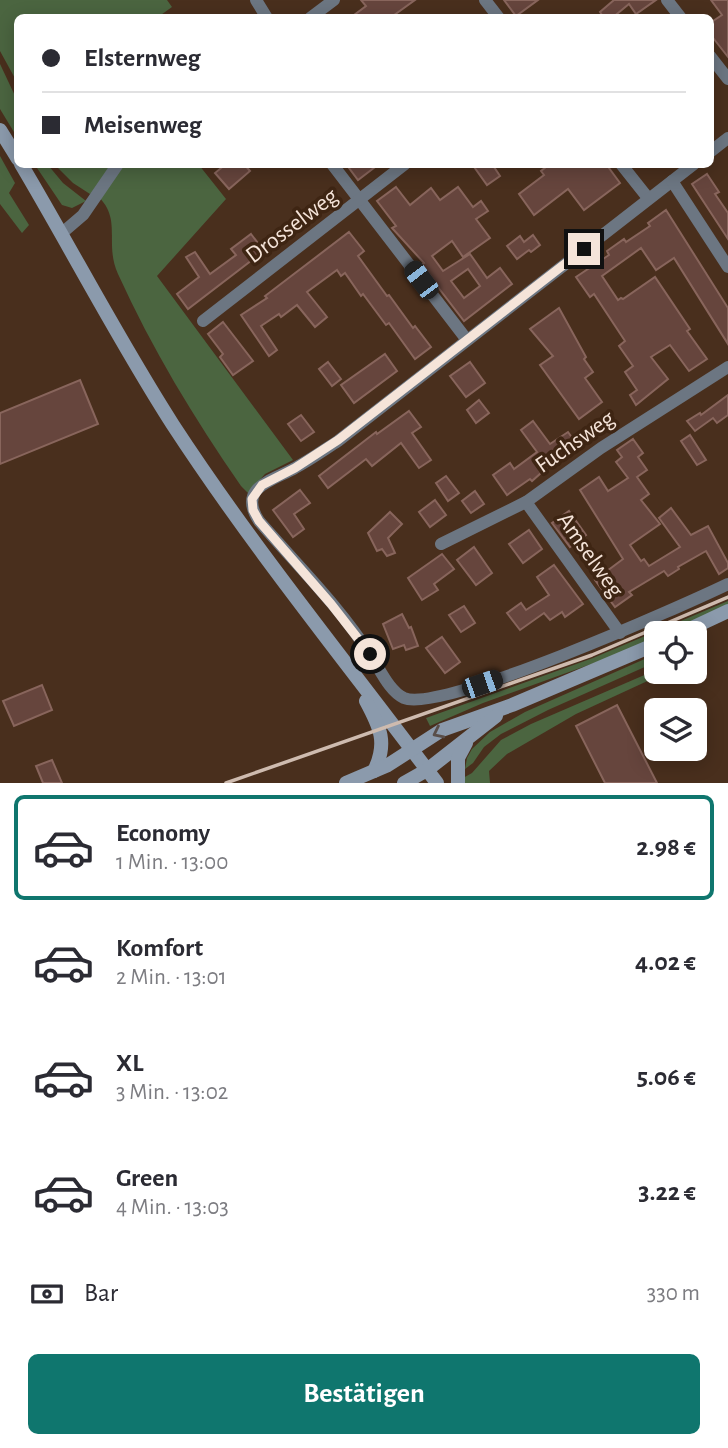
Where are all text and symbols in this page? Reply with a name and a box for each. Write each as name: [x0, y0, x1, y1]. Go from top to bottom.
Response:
text: Elsternweg: [84, 45, 200, 71]
text: Meisenweg: [84, 112, 202, 138]
street label: Drosselweg: [242, 184, 343, 268]
route end: [568, 233, 600, 265]
car: [400, 257, 443, 303]
street label: Fuchsweg: [531, 406, 619, 478]
street label: Amselweg: [552, 508, 628, 602]
map controls: [644, 621, 707, 761]
button: locate: [644, 621, 707, 684]
route start: [354, 638, 386, 670]
car: [459, 667, 506, 701]
button: layers: [644, 698, 707, 761]
one-way arrow: [433, 725, 445, 739]
icon: car: [32, 816, 95, 879]
text: Economy: [116, 820, 210, 846]
text: 2.98 €: [636, 834, 696, 860]
text: 1 Min. · 13:00: [116, 851, 228, 874]
icon: car: [32, 931, 95, 994]
text: Komfort: [116, 935, 203, 961]
text: 4.02 €: [635, 949, 696, 975]
text: 2 Min. · 13:01: [116, 966, 227, 989]
icon: car: [32, 1046, 95, 1109]
text: XL: [116, 1050, 143, 1076]
text: 5.06 €: [637, 1064, 696, 1090]
text: 3 Min. · 13:02: [116, 1081, 228, 1104]
icon: car: [32, 1161, 95, 1224]
text: Green: [116, 1165, 178, 1191]
text: 3.22 €: [638, 1179, 696, 1205]
text: 4 Min. · 13:03: [116, 1196, 229, 1219]
icon: cash: [28, 1275, 66, 1313]
text: Bar: [84, 1280, 118, 1306]
text: 330 m: [647, 1282, 700, 1305]
button: Bestätigen: [28, 1354, 700, 1434]

